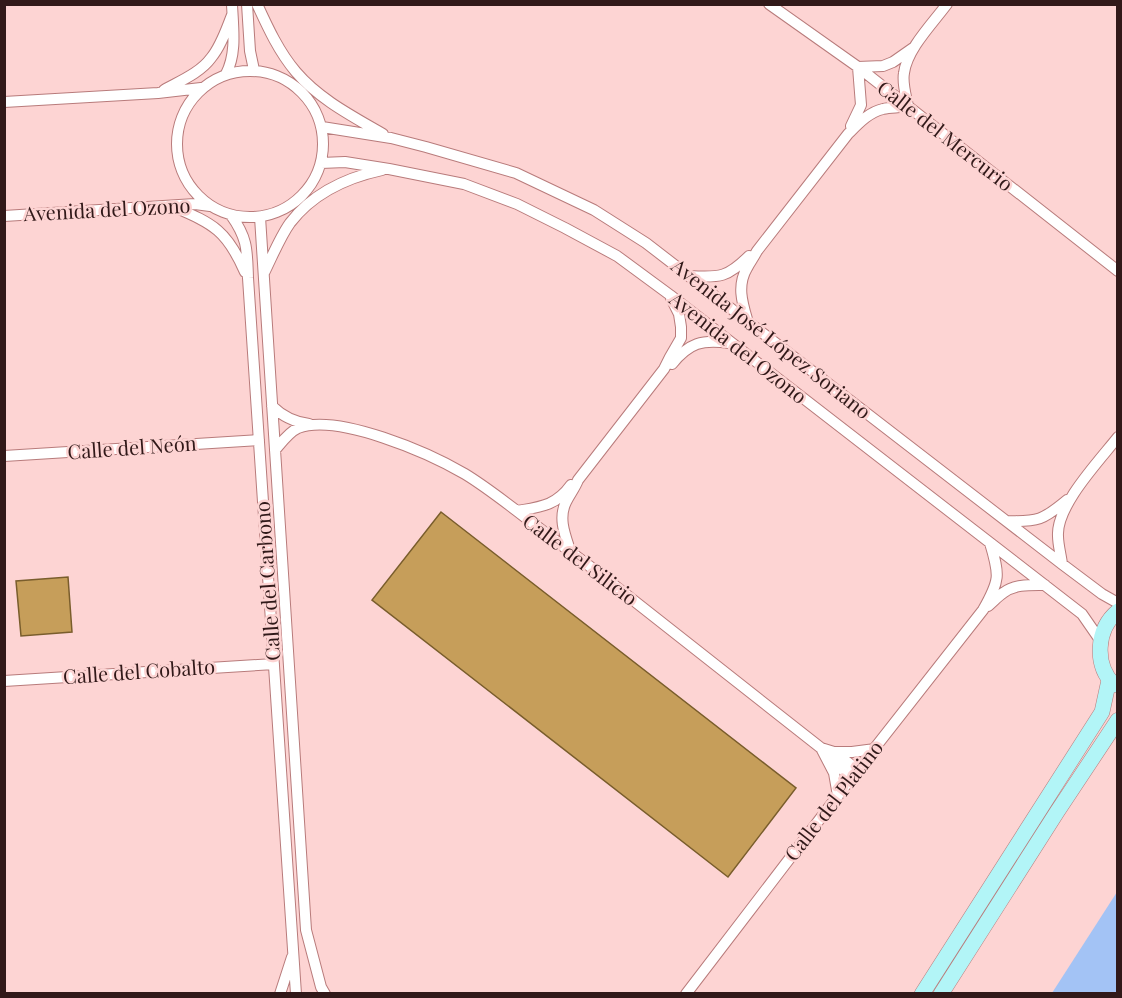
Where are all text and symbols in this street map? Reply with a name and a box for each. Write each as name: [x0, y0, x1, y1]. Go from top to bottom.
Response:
street label: Calle del Mercurio: [873, 73, 1019, 196]
street label: Avenida del Ozono: [22, 191, 191, 226]
street label: Avenida José López Soriano: [666, 251, 877, 424]
street label: Avenida del Ozono: [664, 284, 813, 409]
street label: Calle del Neón: [66, 429, 197, 464]
street label: Calle del Carbono: [247, 500, 286, 662]
street label: Calle del Silicio: [518, 507, 644, 611]
street label: Calle del Cobalto: [62, 652, 216, 689]
street label: Calle del Platino: [777, 734, 888, 866]

